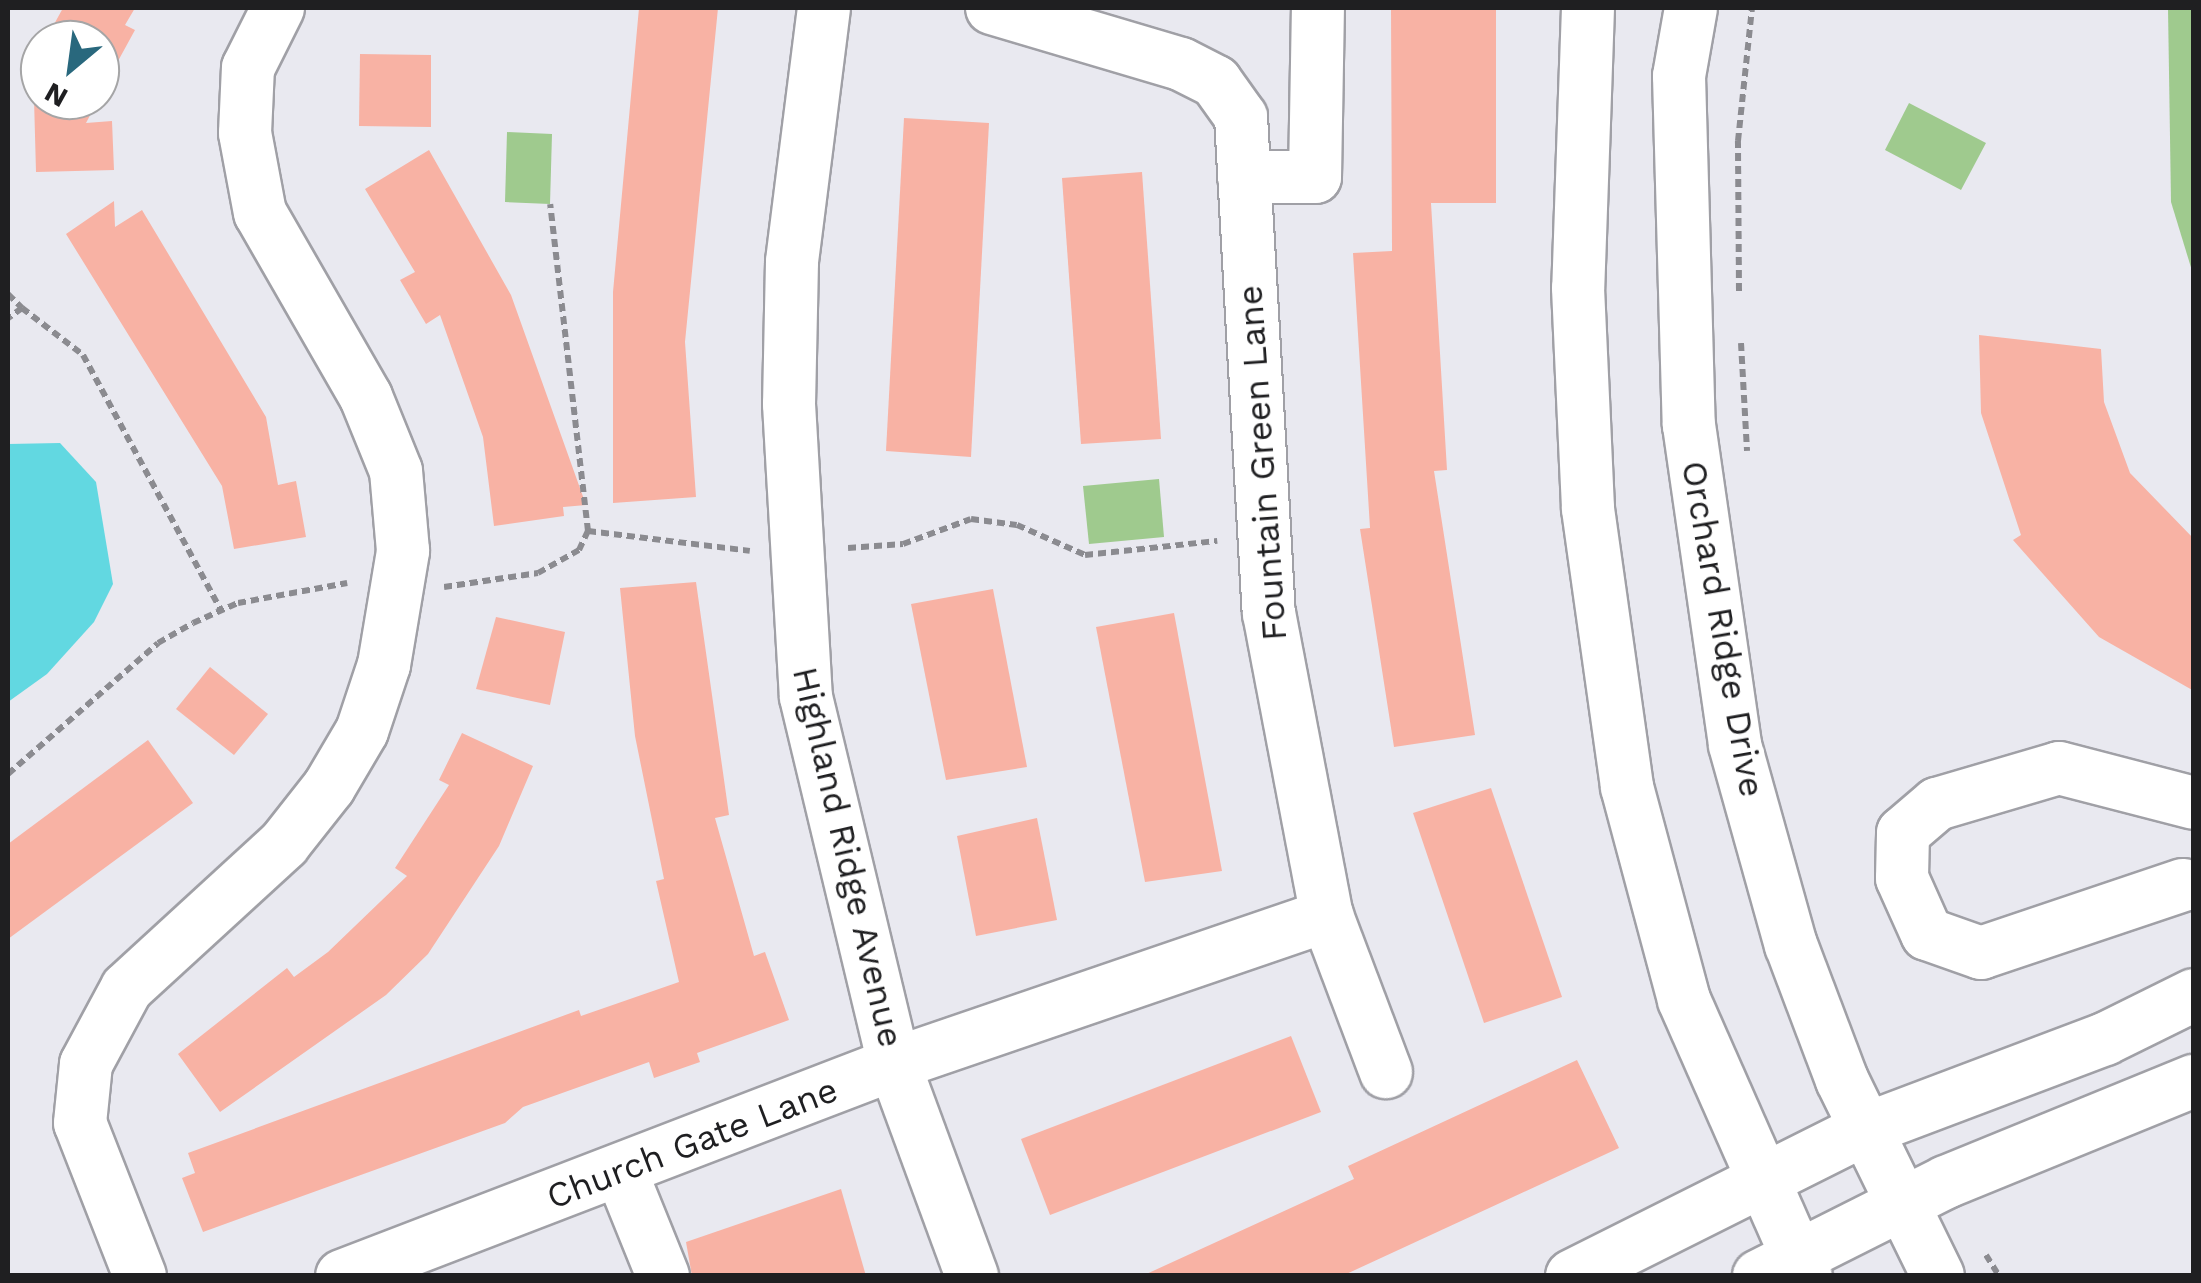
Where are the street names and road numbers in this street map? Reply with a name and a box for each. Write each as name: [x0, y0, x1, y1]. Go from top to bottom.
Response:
street label: Fountain Green Lane: [1229, 284, 1295, 642]
street label: Orchard Ridge Drive: [1673, 458, 1773, 800]
street label: Highland Ridge Avenue: [784, 662, 912, 1052]
street label: Church Gate Lane: [541, 1068, 843, 1218]

